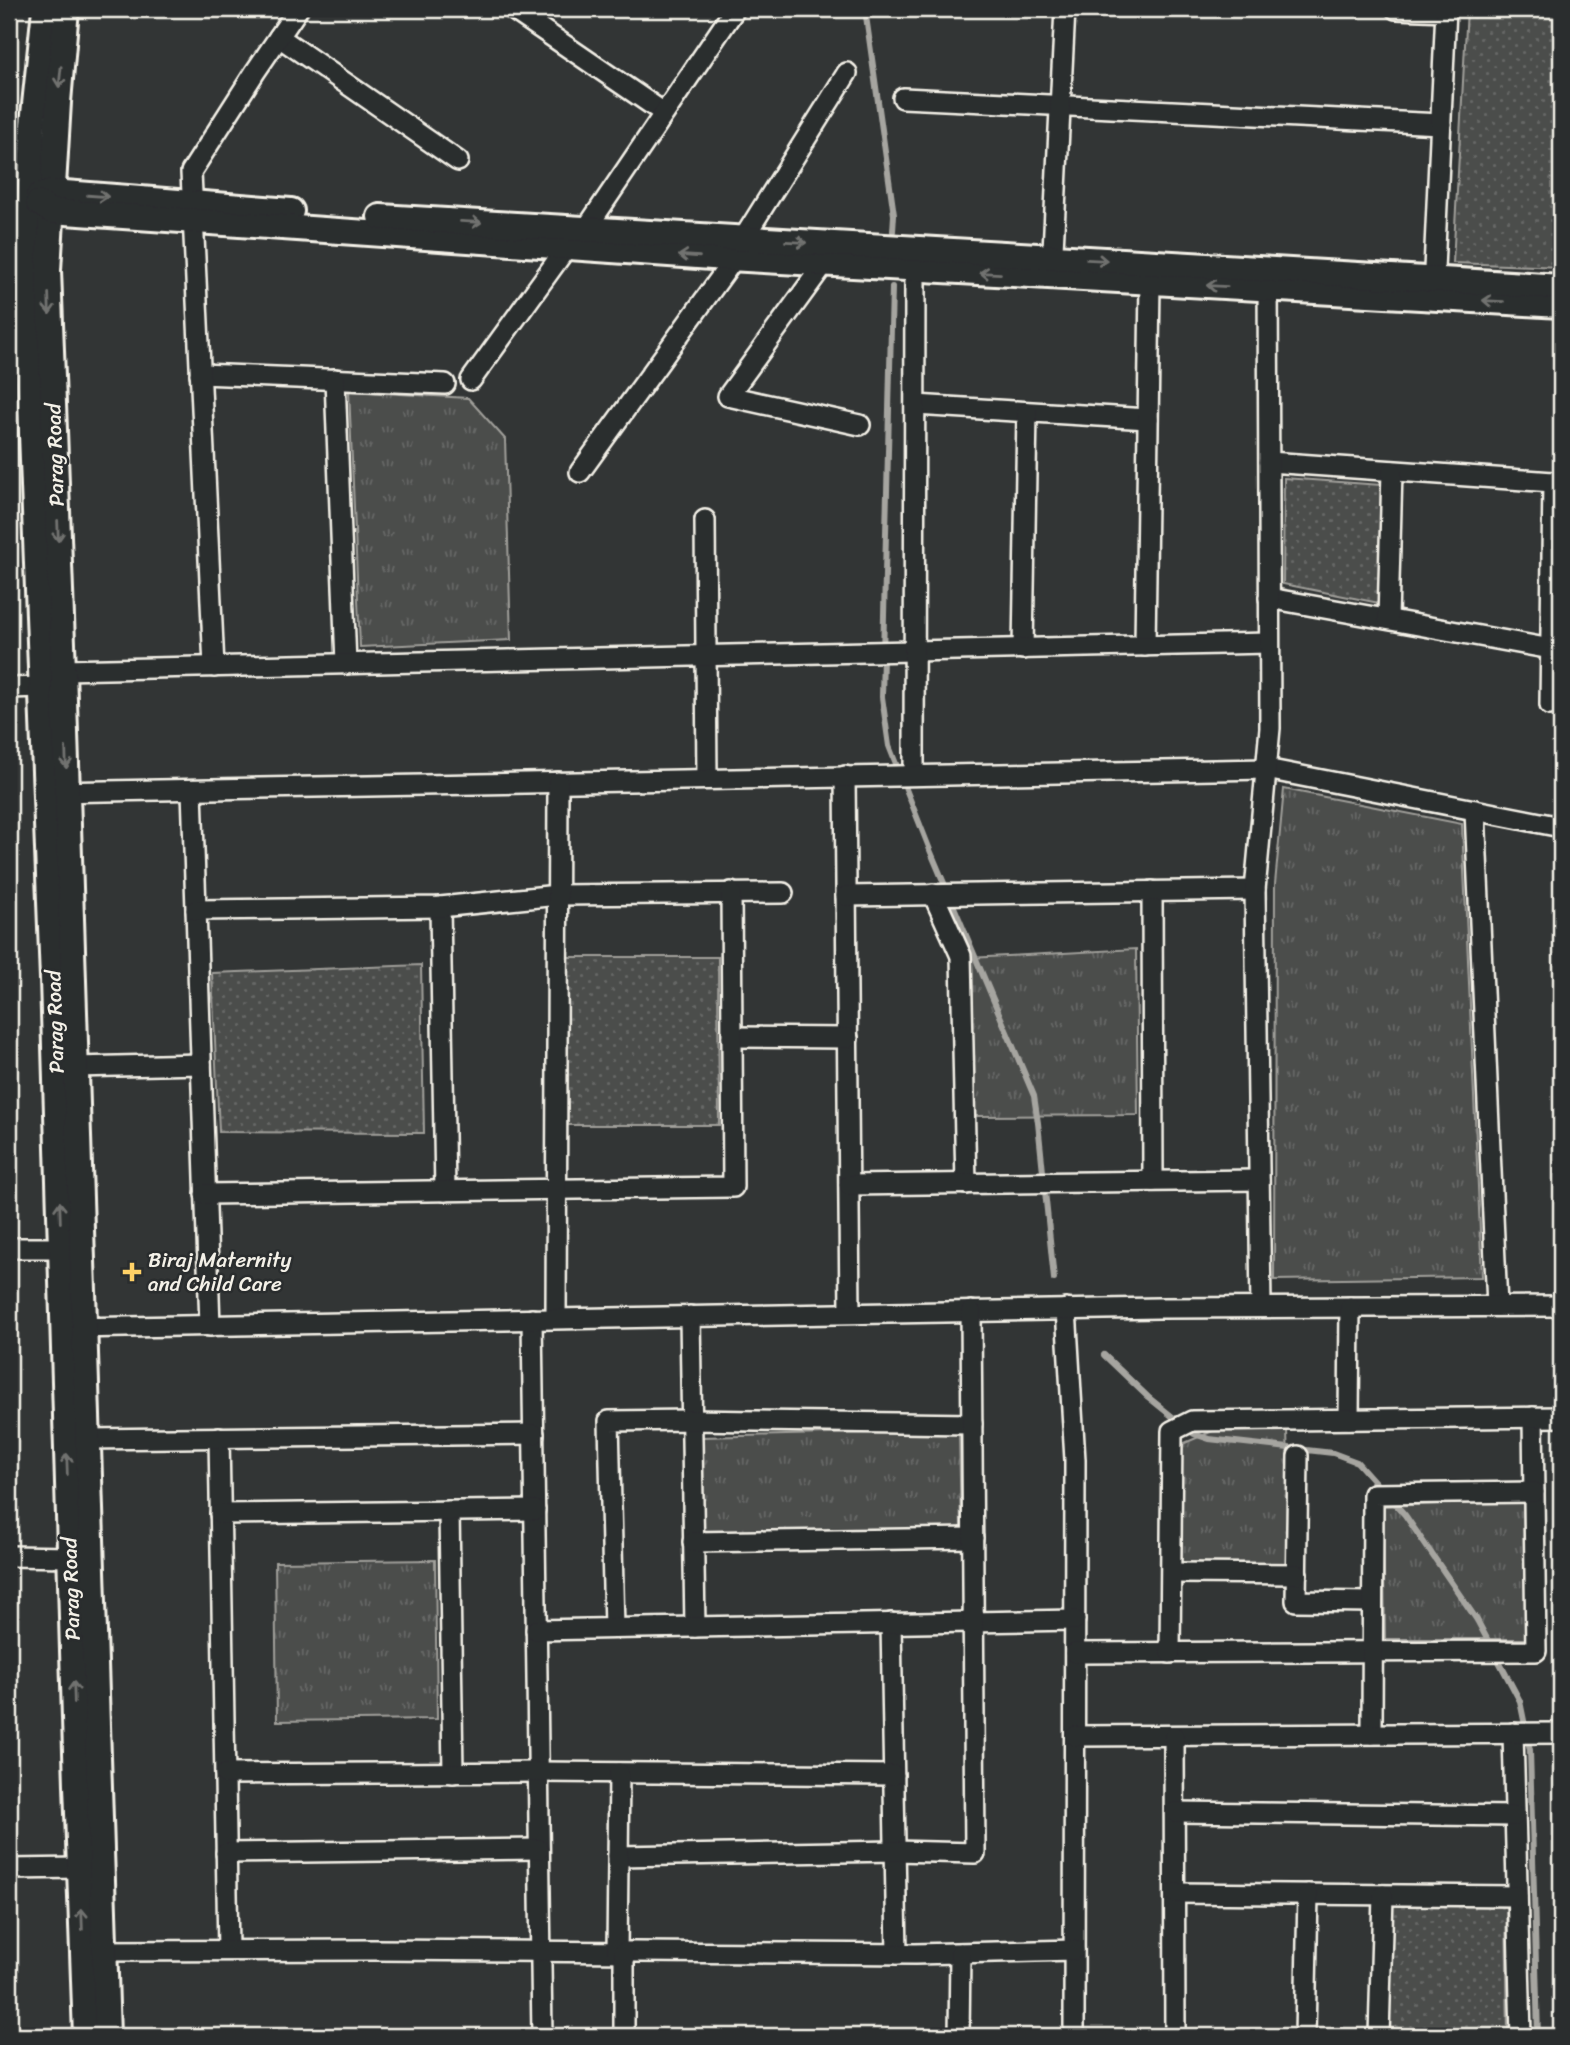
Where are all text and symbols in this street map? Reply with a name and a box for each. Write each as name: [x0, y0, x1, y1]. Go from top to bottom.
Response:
one-way arrow: [53, 65, 66, 87]
one-way arrow: [86, 190, 109, 203]
one-way arrow: [460, 216, 483, 229]
one-way arrow: [785, 236, 807, 249]
one-way arrow: [679, 249, 701, 262]
one-way arrow: [1085, 253, 1108, 266]
one-way arrow: [979, 267, 1002, 280]
one-way arrow: [1206, 279, 1229, 292]
one-way arrow: [42, 292, 56, 315]
one-way arrow: [1482, 295, 1505, 308]
street label: Parag Road: [34, 401, 76, 507]
one-way arrow: [51, 519, 64, 542]
one-way arrow: [59, 747, 72, 770]
street label: Parag Road: [34, 968, 76, 1074]
one-way arrow: [53, 1201, 67, 1224]
place label: Biraj Maternity and Child Care: [148, 1241, 291, 1303]
marker: Biraj Maternity and Child Care: [122, 1262, 142, 1282]
one-way arrow: [61, 1453, 74, 1476]
street label: Parag Road: [50, 1535, 92, 1641]
one-way arrow: [67, 1680, 81, 1703]
one-way arrow: [75, 1908, 88, 1931]

